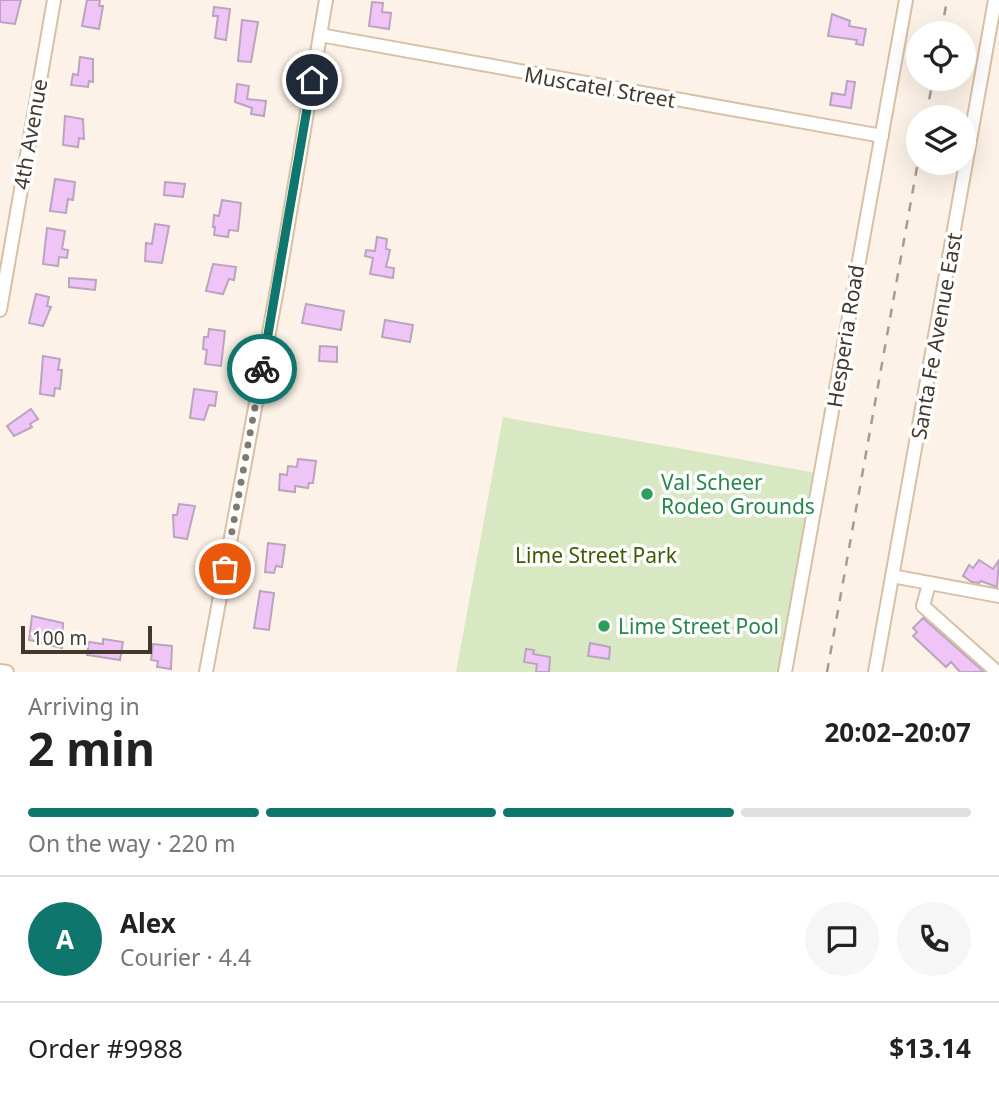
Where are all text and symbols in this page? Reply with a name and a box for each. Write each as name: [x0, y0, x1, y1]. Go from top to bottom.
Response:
map controls: [906, 21, 976, 175]
button: locate: [906, 21, 976, 91]
pin: [282, 50, 342, 110]
street label: Muscatel Street: [522, 60, 678, 114]
icon: home: [293, 61, 331, 99]
street label: 4th Avenue: [7, 77, 53, 191]
button: layers: [906, 105, 976, 175]
street label: Santa Fe Avenue East: [904, 230, 968, 442]
street label: Hesperia Road: [820, 263, 870, 409]
courier: [227, 334, 297, 404]
icon: bike: [243, 350, 281, 388]
place label: Val Scheer Rodeo Grounds: [661, 468, 815, 520]
marker: Val Scheer Rodeo Grounds: [639, 486, 655, 502]
pin: [195, 539, 255, 599]
park label: Lime Street Park: [515, 541, 678, 569]
icon: bag: [206, 550, 244, 588]
place label: Lime Street Pool: [618, 612, 779, 640]
marker: Lime Street Pool: [596, 618, 612, 634]
scale bar: [21, 623, 152, 655]
text: 100 m: [32, 625, 87, 651]
text: Arriving in: [28, 690, 140, 722]
text: 20:02–20:07: [824, 714, 971, 750]
text: 2 min: [28, 717, 155, 779]
text: On the way · 220 m: [28, 827, 235, 859]
button: chat: [805, 902, 879, 976]
button: phone: [897, 902, 971, 976]
text: Alex: [120, 905, 176, 941]
text: A: [56, 921, 74, 957]
text: Courier · 4.4: [120, 941, 251, 973]
text: Order #9988: [28, 1030, 183, 1066]
text: $13.14: [889, 1030, 971, 1066]

